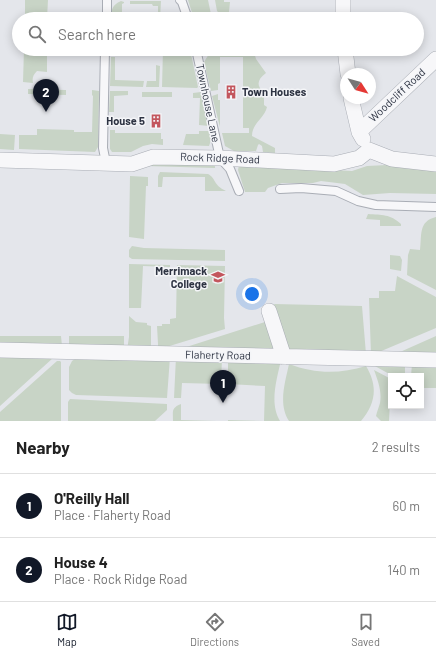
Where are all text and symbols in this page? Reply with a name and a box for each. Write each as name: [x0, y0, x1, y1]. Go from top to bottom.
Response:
search box: [12, 12, 424, 56]
icon: search: [26, 23, 48, 45]
text: Search here: [58, 25, 136, 43]
street label: Townhouse Lane: [194, 63, 223, 143]
street label: Woodcliff Road: [366, 65, 428, 124]
north arrow: [340, 68, 376, 104]
pin: 2: [33, 79, 59, 112]
building icon: Town Houses: [223, 84, 239, 100]
place label: Town Houses: [242, 85, 307, 98]
building icon: House 5: [148, 113, 164, 129]
place label: House 5: [106, 114, 145, 127]
street label: Rock Ridge Road: [180, 150, 260, 165]
place label: Merrimack College: [155, 264, 207, 290]
school or university icon: Merrimack College: [210, 269, 226, 285]
your location: [242, 284, 262, 304]
street label: Flaherty Road: [185, 347, 251, 362]
pin: 1: [210, 370, 236, 403]
map controls: [388, 373, 424, 409]
button: locate: [388, 373, 424, 409]
text: Nearby: [16, 437, 70, 457]
text: 2 results: [372, 439, 420, 455]
text: O'Reilly Hall: [54, 489, 130, 507]
text: 1: [27, 498, 31, 514]
text: 60 m: [393, 498, 420, 514]
text: Place · Flaherty Road: [54, 507, 171, 523]
text: House 4: [54, 553, 108, 571]
text: 2: [25, 562, 33, 578]
text: 140 m: [388, 562, 420, 578]
text: Place · Rock Ridge Road: [54, 571, 187, 587]
tab: Map: [56, 611, 78, 648]
tab: Directions: [190, 611, 239, 648]
tab: Saved: [351, 611, 380, 648]

